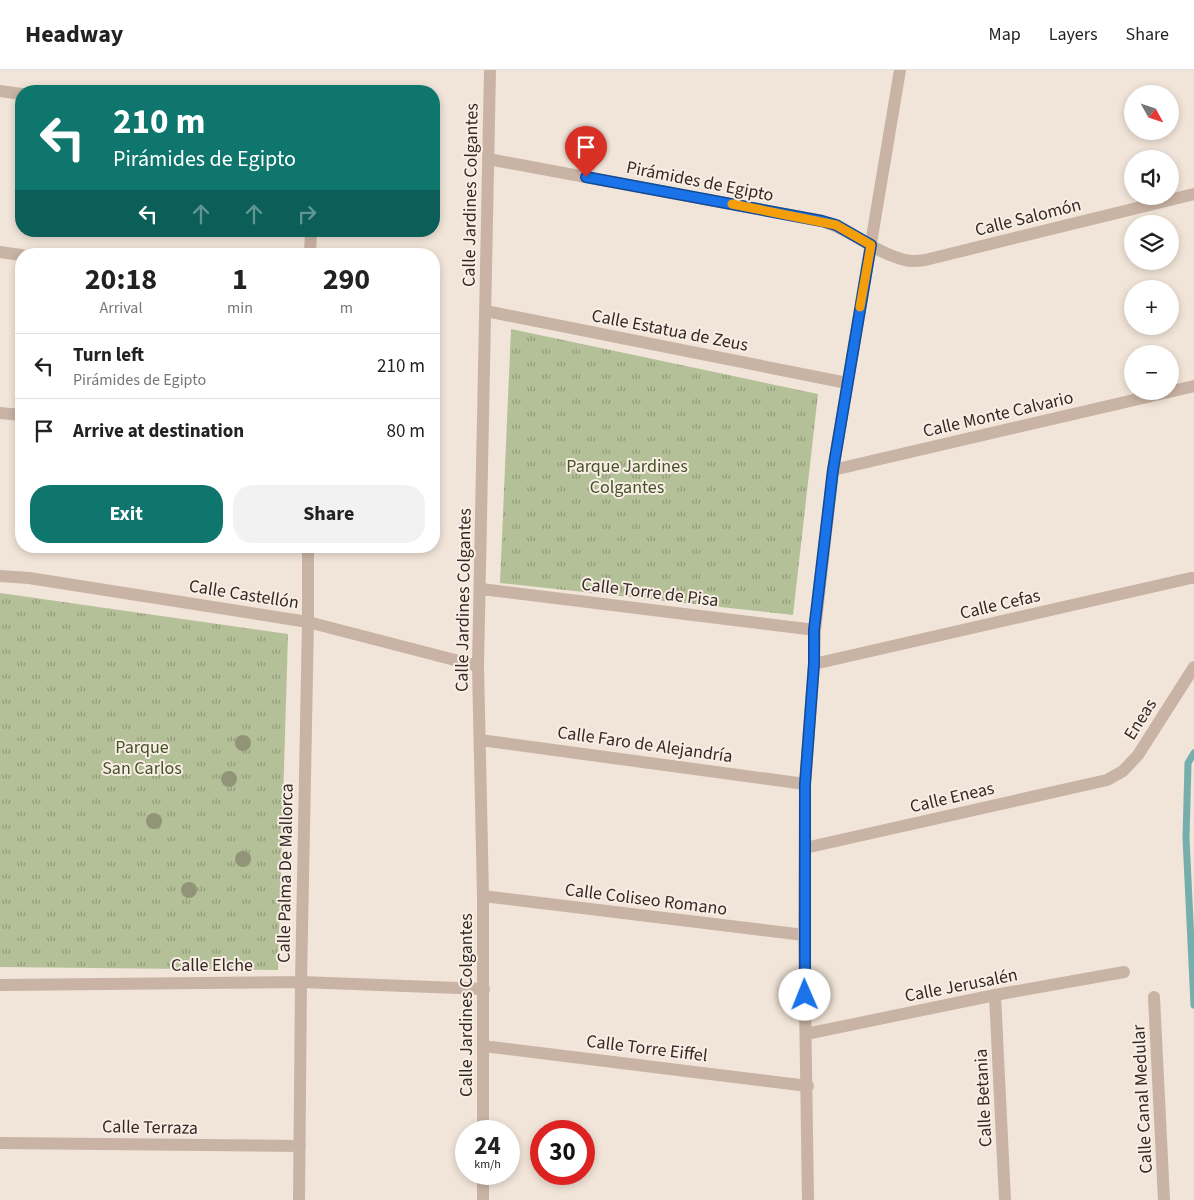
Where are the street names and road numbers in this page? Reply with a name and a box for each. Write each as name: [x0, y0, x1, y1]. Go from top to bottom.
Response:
street label: Calle Jardines Colgantes: [456, 103, 485, 287]
street label: Pirámides de Egipto: [624, 155, 776, 208]
street label: Calle Salomón: [972, 192, 1084, 243]
street label: Calle Estatua de Zeus: [590, 303, 750, 358]
street label: Calle Monte Calvario: [920, 385, 1076, 444]
street label: Calle Jardines Colgantes: [449, 508, 478, 692]
street label: Calle Torre de Pisa: [580, 572, 720, 613]
street label: Calle Castellón: [187, 573, 301, 616]
street label: Calle Cefas: [957, 583, 1043, 626]
street label: Eneas: [1118, 694, 1163, 745]
street label: Calle Faro de Alejandría: [556, 720, 734, 769]
street label: Calle Eneas: [908, 776, 997, 819]
street label: Calle Palma De Mallorca: [271, 783, 300, 963]
street label: Calle Coliseo Romano: [563, 877, 729, 922]
street label: Calle Jardines Colgantes: [454, 913, 479, 1097]
street label: Calle Elche: [171, 953, 253, 978]
street label: Calle Jerusalén: [902, 962, 1020, 1009]
street label: Calle Canal Medular: [1126, 1023, 1159, 1174]
street label: Calle Torre Eiffel: [585, 1029, 709, 1068]
street label: Calle Betania: [968, 1048, 999, 1148]
street label: Calle Terraza: [102, 1114, 198, 1141]

